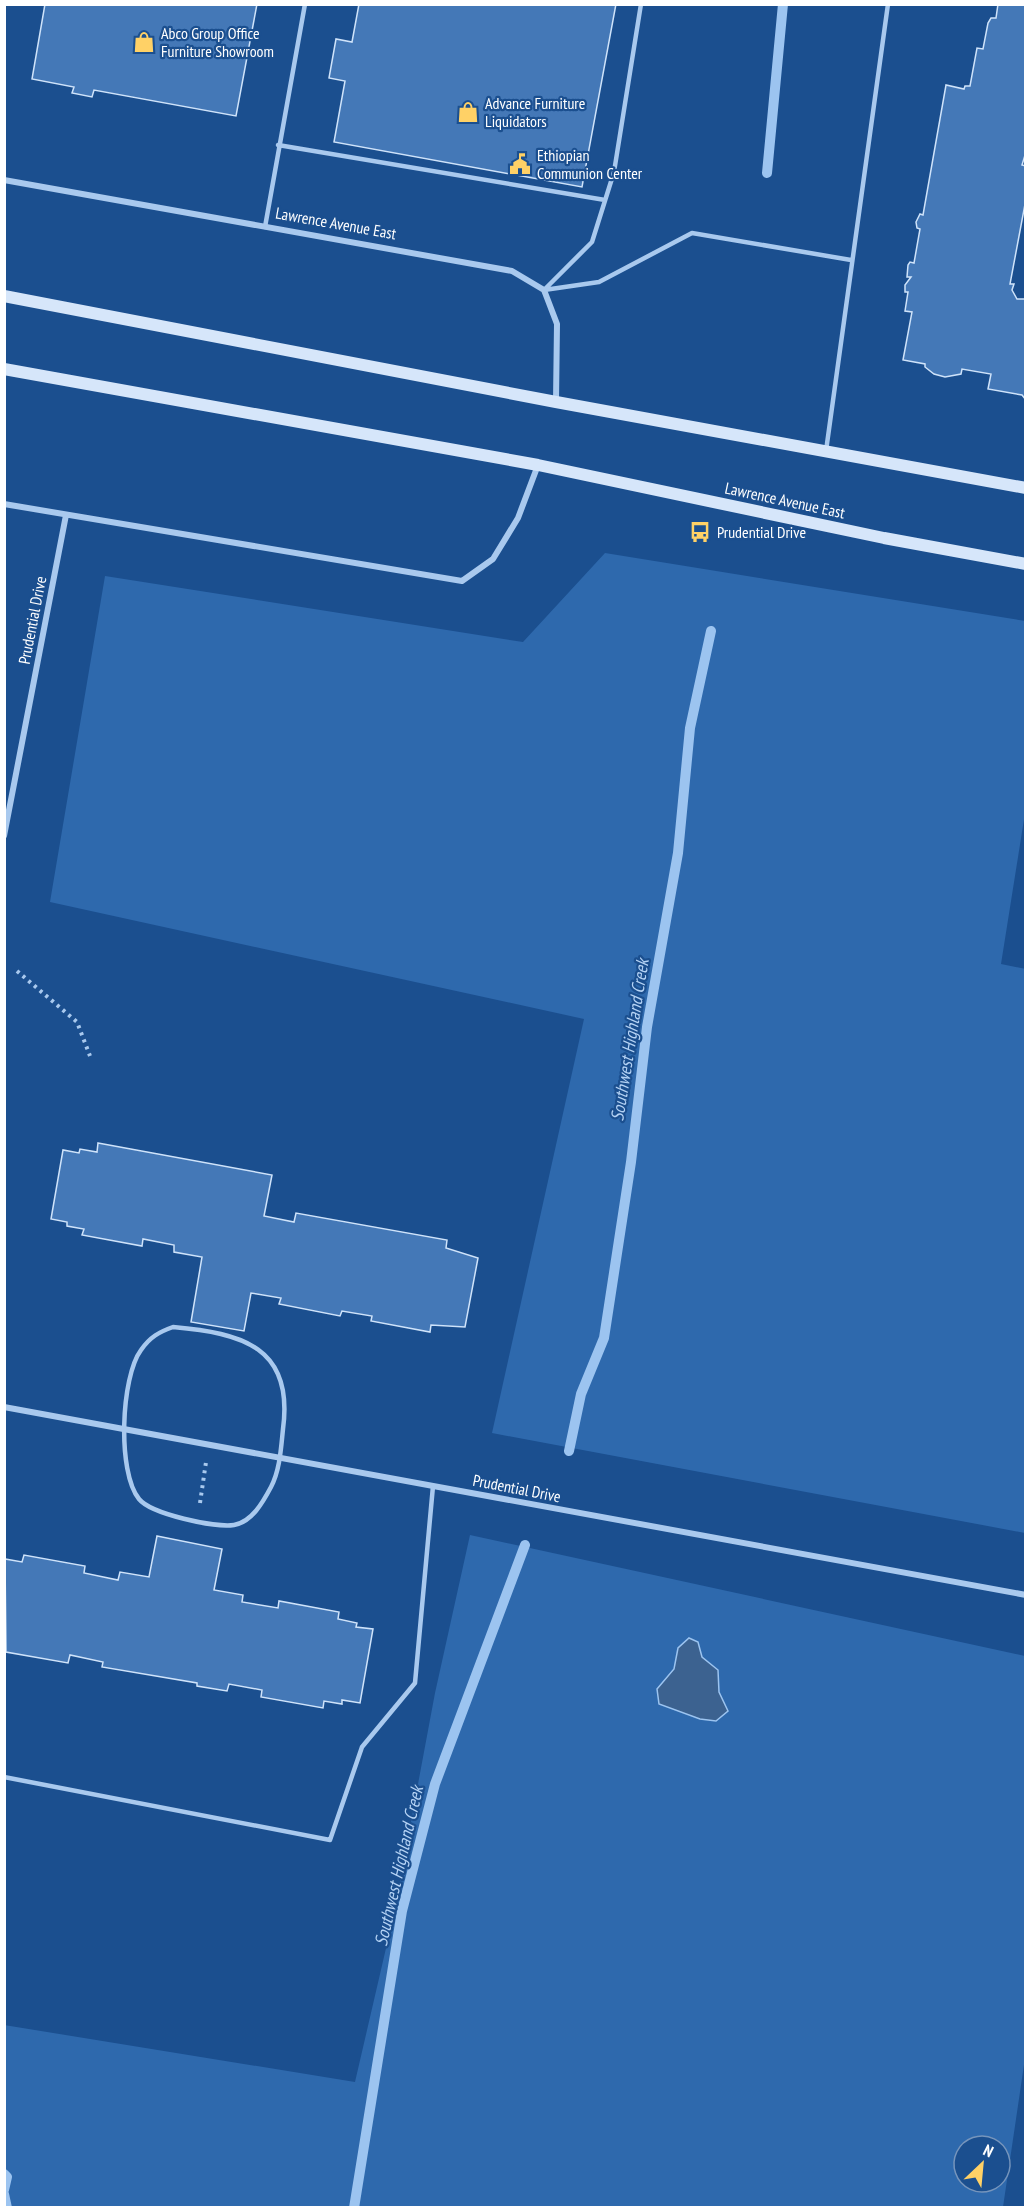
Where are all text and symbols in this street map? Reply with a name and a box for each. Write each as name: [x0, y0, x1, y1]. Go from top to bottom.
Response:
place label: Abco Group Office Furniture Showroom: [161, 23, 274, 61]
shop icon: Abco Group Office Furniture Showroom: [132, 30, 156, 54]
place label: Advance Furniture Liquidators: [485, 93, 585, 131]
shop icon: Advance Furniture Liquidators: [456, 100, 480, 124]
place label: Ethiopian Communion Center: [537, 145, 643, 183]
public building icon: Ethiopian Communion Center: [508, 152, 532, 176]
street label: Lawrence Avenue East: [274, 203, 398, 244]
street label: Lawrence Avenue East: [723, 478, 847, 523]
bus stop icon: Prudential Drive: [688, 520, 712, 544]
place label: Prudential Drive: [717, 522, 806, 542]
street label: Prudential Drive: [14, 574, 50, 666]
water label: Southwest Highland Creek: [605, 955, 654, 1123]
street label: Prudential Drive: [471, 1470, 563, 1506]
water label: Southwest Highland Creek: [369, 1782, 429, 1948]
north arrow: [952, 2134, 1012, 2194]
text: N: [980, 2140, 997, 2161]

